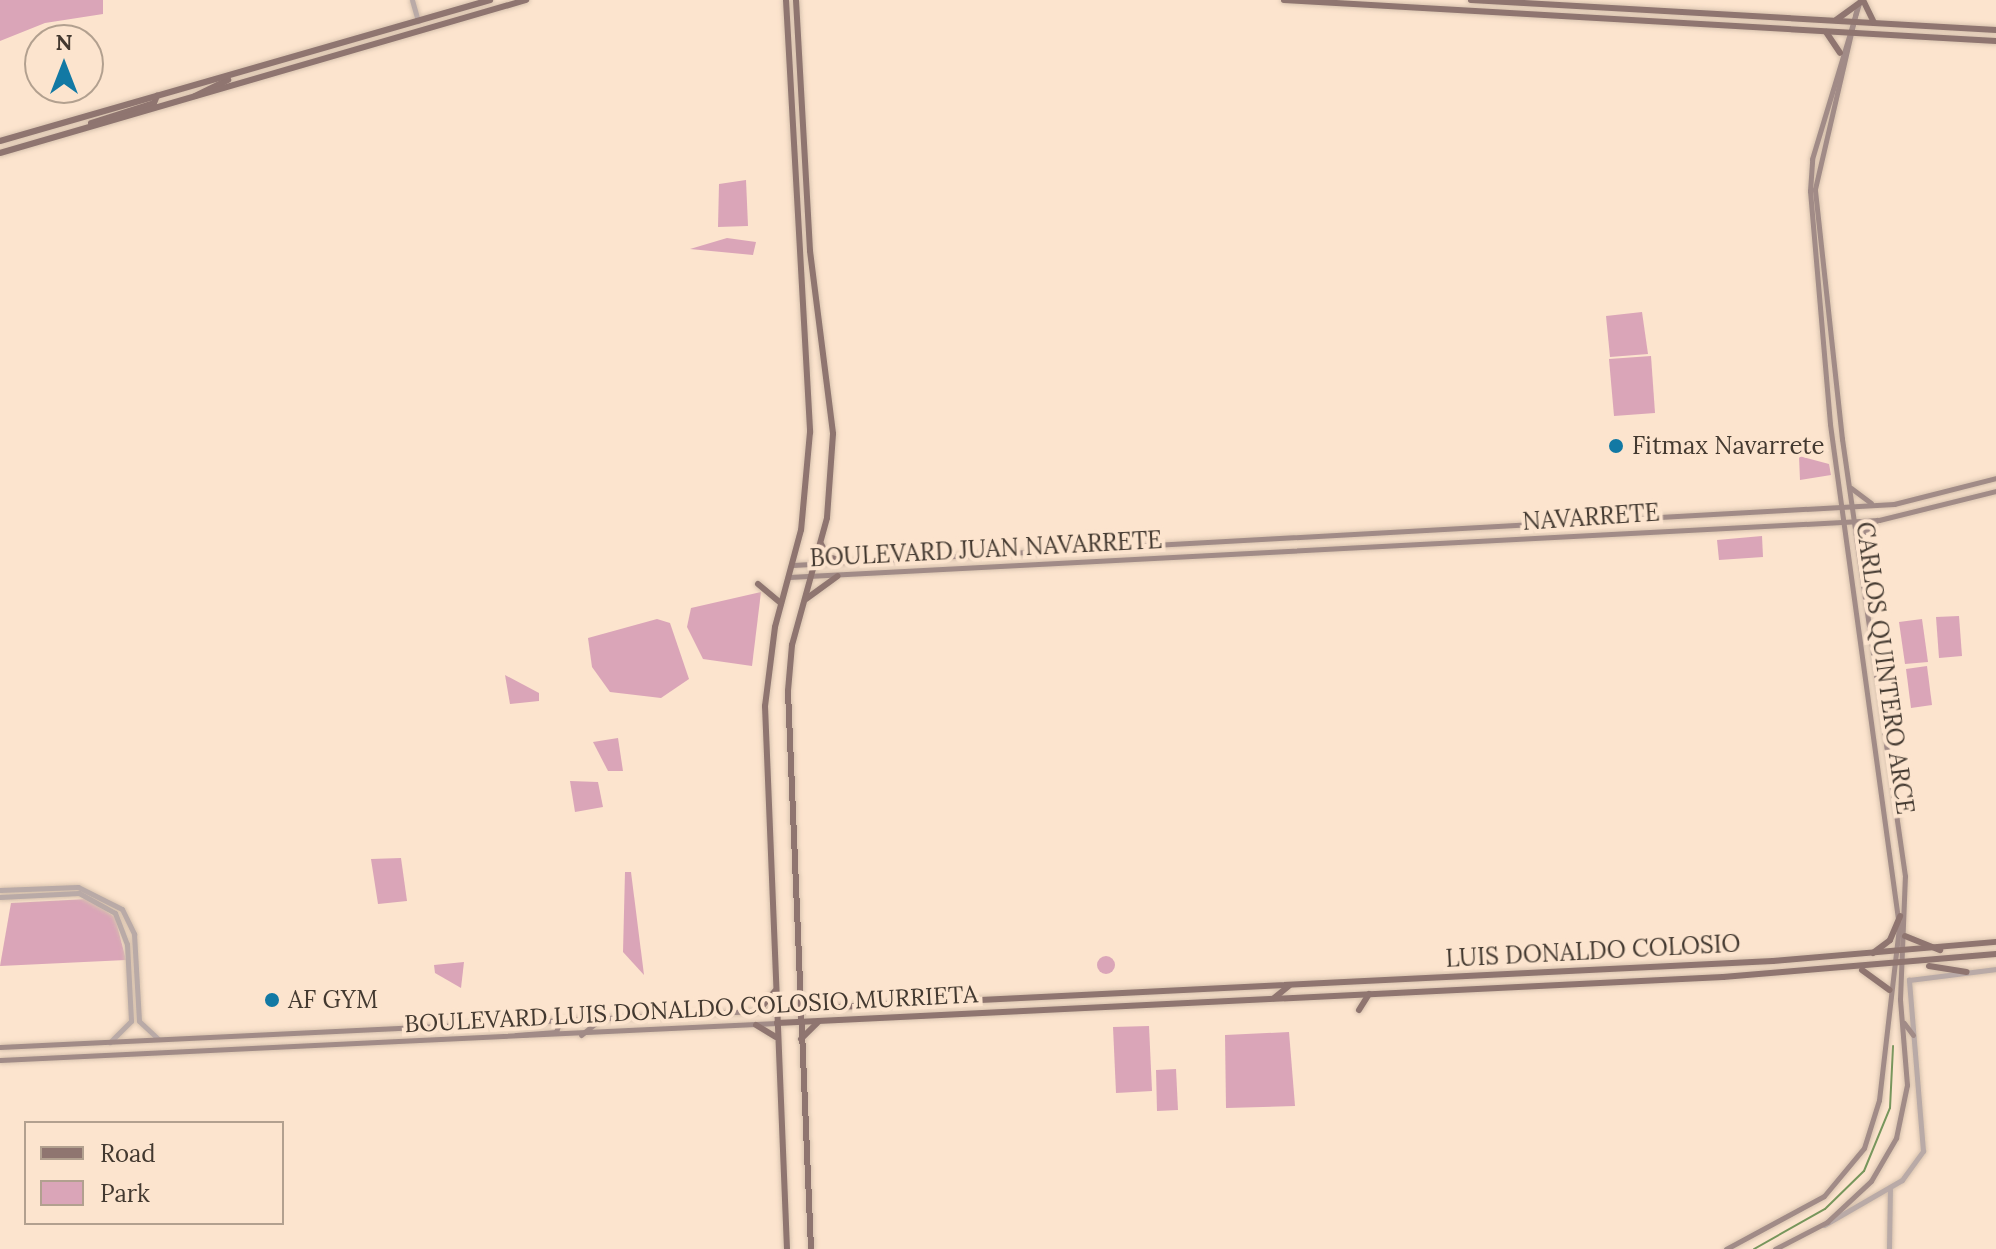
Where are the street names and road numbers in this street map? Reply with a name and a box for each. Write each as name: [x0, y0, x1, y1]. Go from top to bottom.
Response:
street label: NAVARRETE: [1521, 498, 1661, 536]
street label: CARLOS QUINTERO ARCE: [1850, 520, 1920, 816]
street label: BOULEVARD JUAN NAVARRETE: [809, 525, 1163, 573]
street label: LUIS DONALDO COLOSIO: [1445, 929, 1741, 973]
street label: BOULEVARD LUIS DONALDO COLOSIO MURRIETA: [404, 980, 978, 1038]

